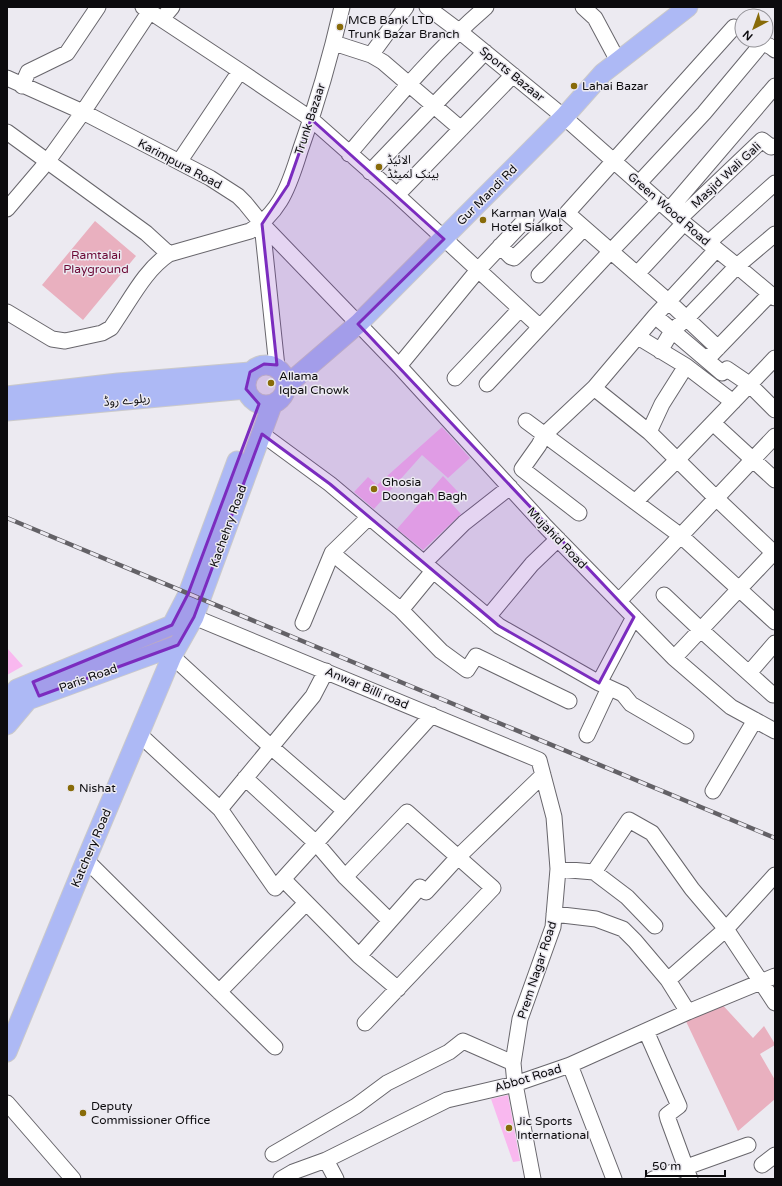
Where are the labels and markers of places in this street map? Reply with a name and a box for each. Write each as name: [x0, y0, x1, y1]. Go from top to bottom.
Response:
place label: MCB Bank LTD Trunk Bazar Branch: [348, 13, 460, 41]
marker: MCB Bank LTD Trunk Bazar Branch: [335, 22, 345, 32]
place label: Lahai Bazar: [582, 79, 649, 93]
marker: Lahai Bazar: [569, 81, 579, 91]
place label: الائیڈ بینک لمیٹڈ: [387, 153, 439, 181]
marker: الائیڈ بینک لمیٹڈ: [374, 162, 384, 172]
place label: Karman Wala Hotel Sialkot: [491, 206, 567, 234]
marker: Karman Wala Hotel Sialkot: [478, 215, 488, 225]
place label: Allama Iqbal Chowk: [279, 369, 350, 397]
marker: Allama Iqbal Chowk: [266, 378, 276, 388]
place label: Ghosia Doongah Bagh: [382, 475, 467, 503]
marker: Ghosia Doongah Bagh: [369, 484, 379, 494]
place label: Nishat: [79, 781, 116, 795]
marker: Nishat: [66, 783, 76, 793]
place label: Deputy Commissioner Office: [91, 1099, 211, 1127]
marker: Deputy Commissioner Office: [78, 1108, 88, 1118]
place label: Jic Sports International: [517, 1114, 589, 1142]
marker: Jic Sports International: [504, 1123, 514, 1133]

